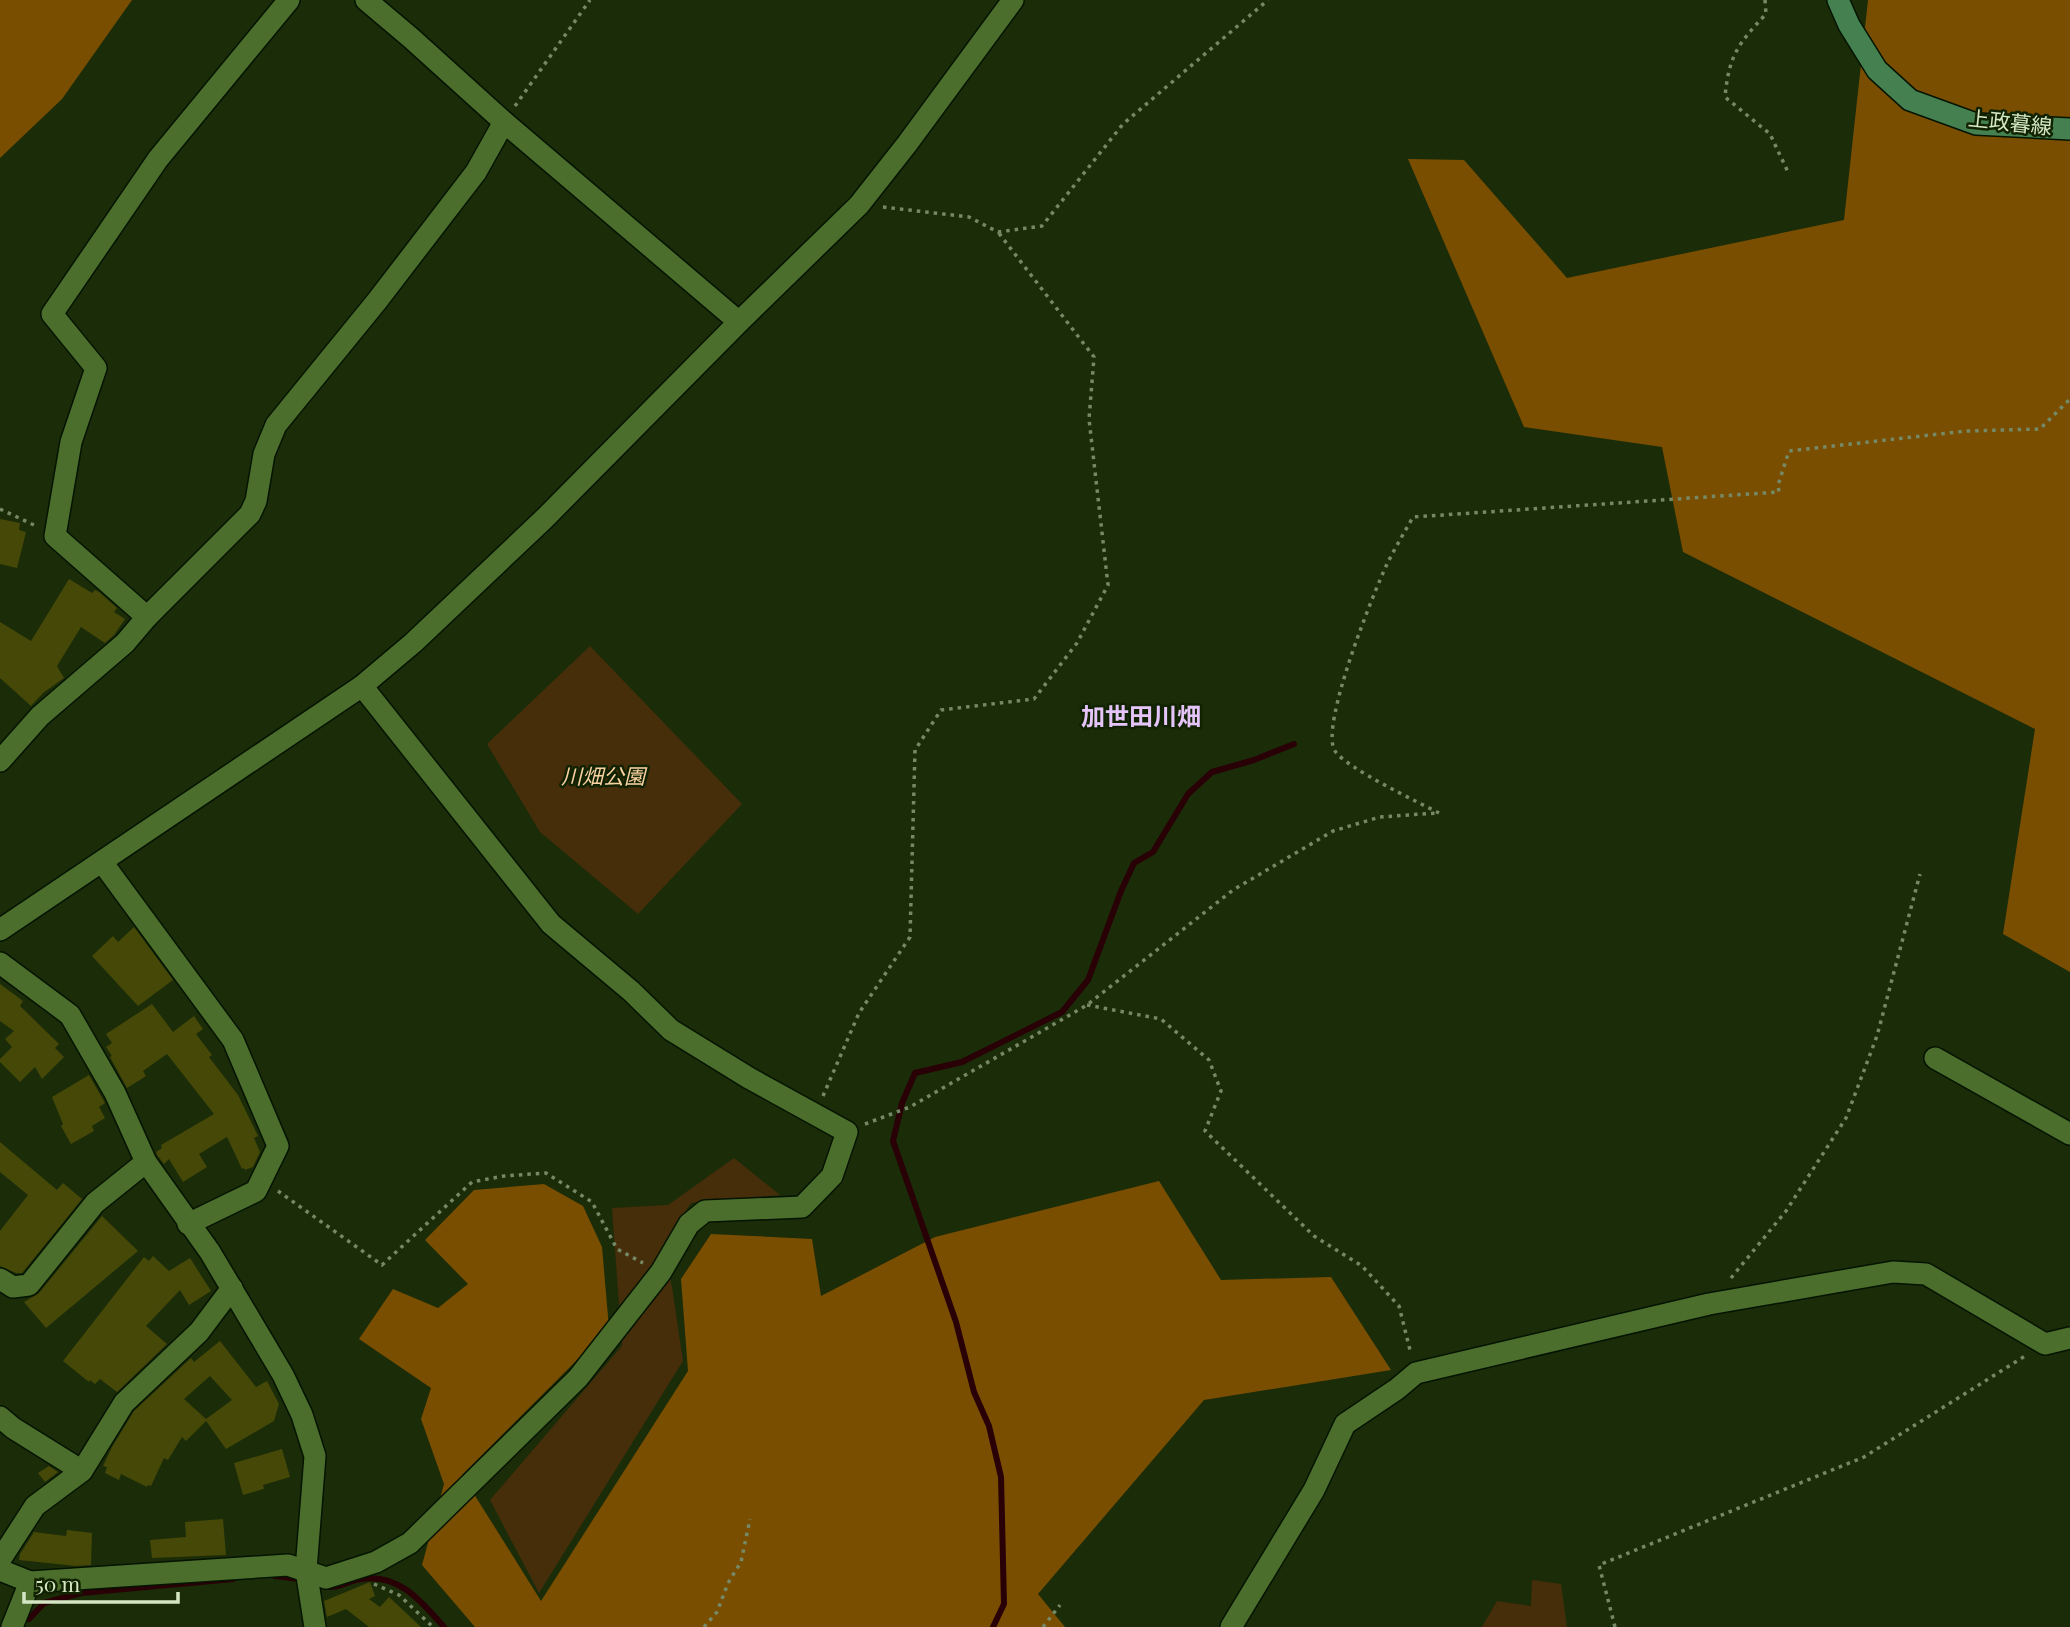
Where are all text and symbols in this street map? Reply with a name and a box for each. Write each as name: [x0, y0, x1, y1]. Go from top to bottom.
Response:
street label: 上政暮線: [1967, 103, 2053, 139]
district label: 加世田川畑: [1081, 699, 1201, 731]
park label: 川畑公園: [561, 761, 648, 789]
scale bar: [24, 1560, 178, 1604]
text: 50 m: [35, 1569, 81, 1597]

